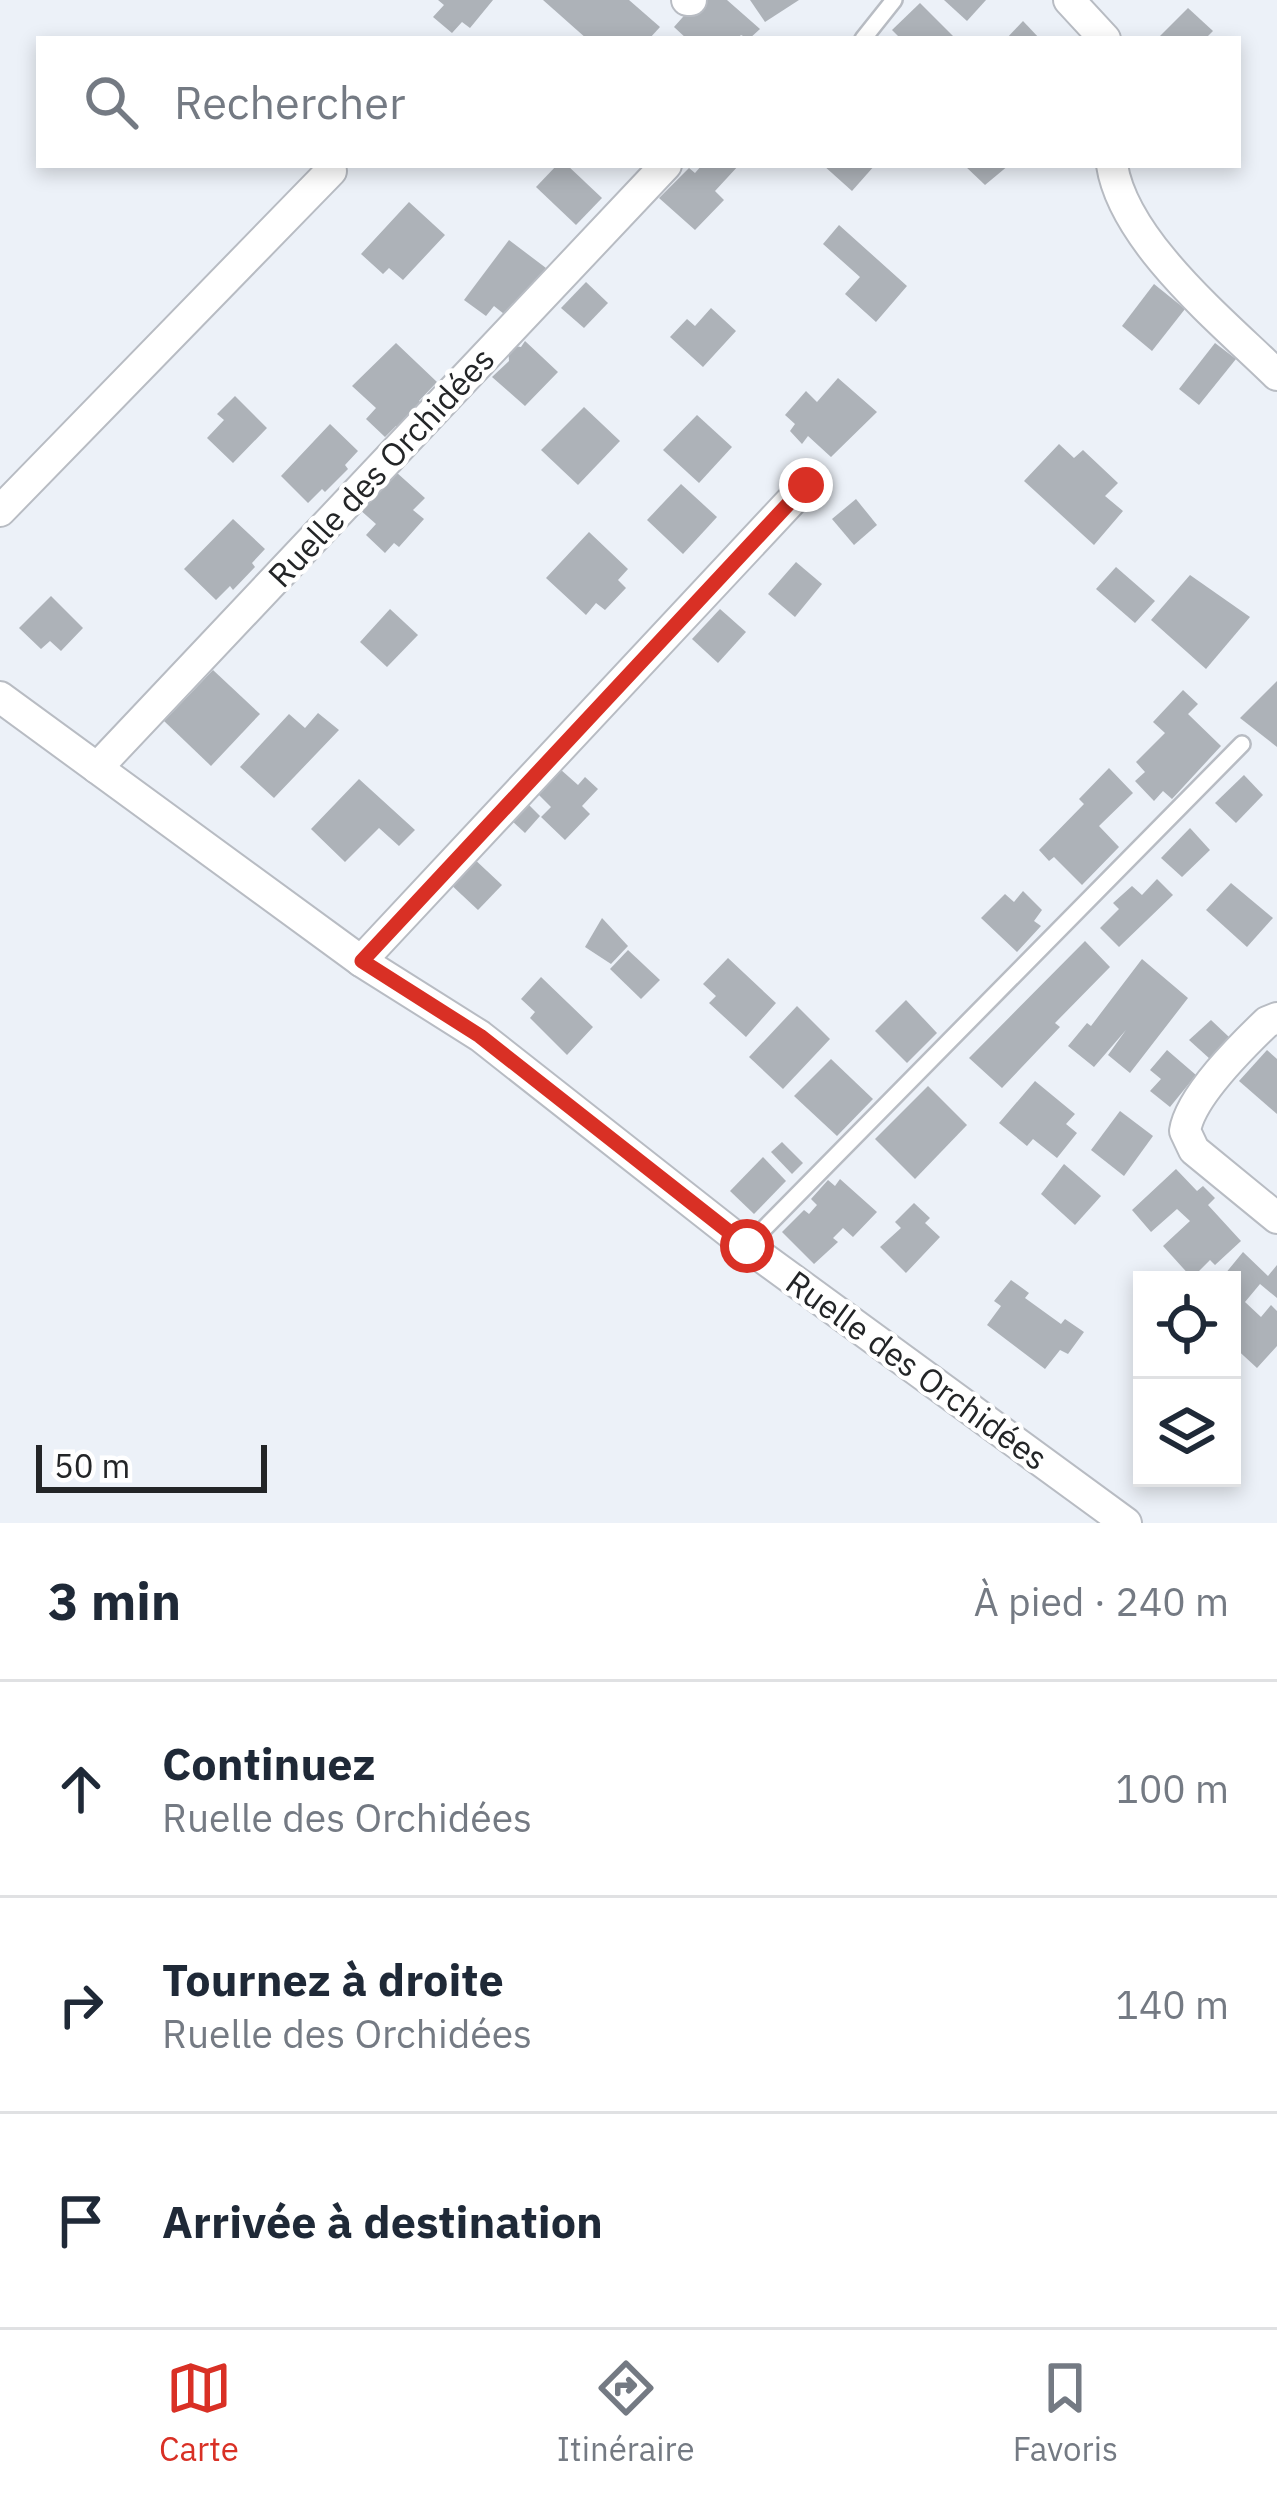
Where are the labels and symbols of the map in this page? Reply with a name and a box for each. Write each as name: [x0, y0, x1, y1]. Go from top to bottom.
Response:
street label: Ruelle des Orchidées: [258, 337, 503, 596]
route end: [779, 458, 833, 512]
route start: [720, 1219, 774, 1273]
street label: Ruelle des Orchidées: [778, 1260, 1057, 1479]
scale bar: [36, 1439, 267, 1492]

